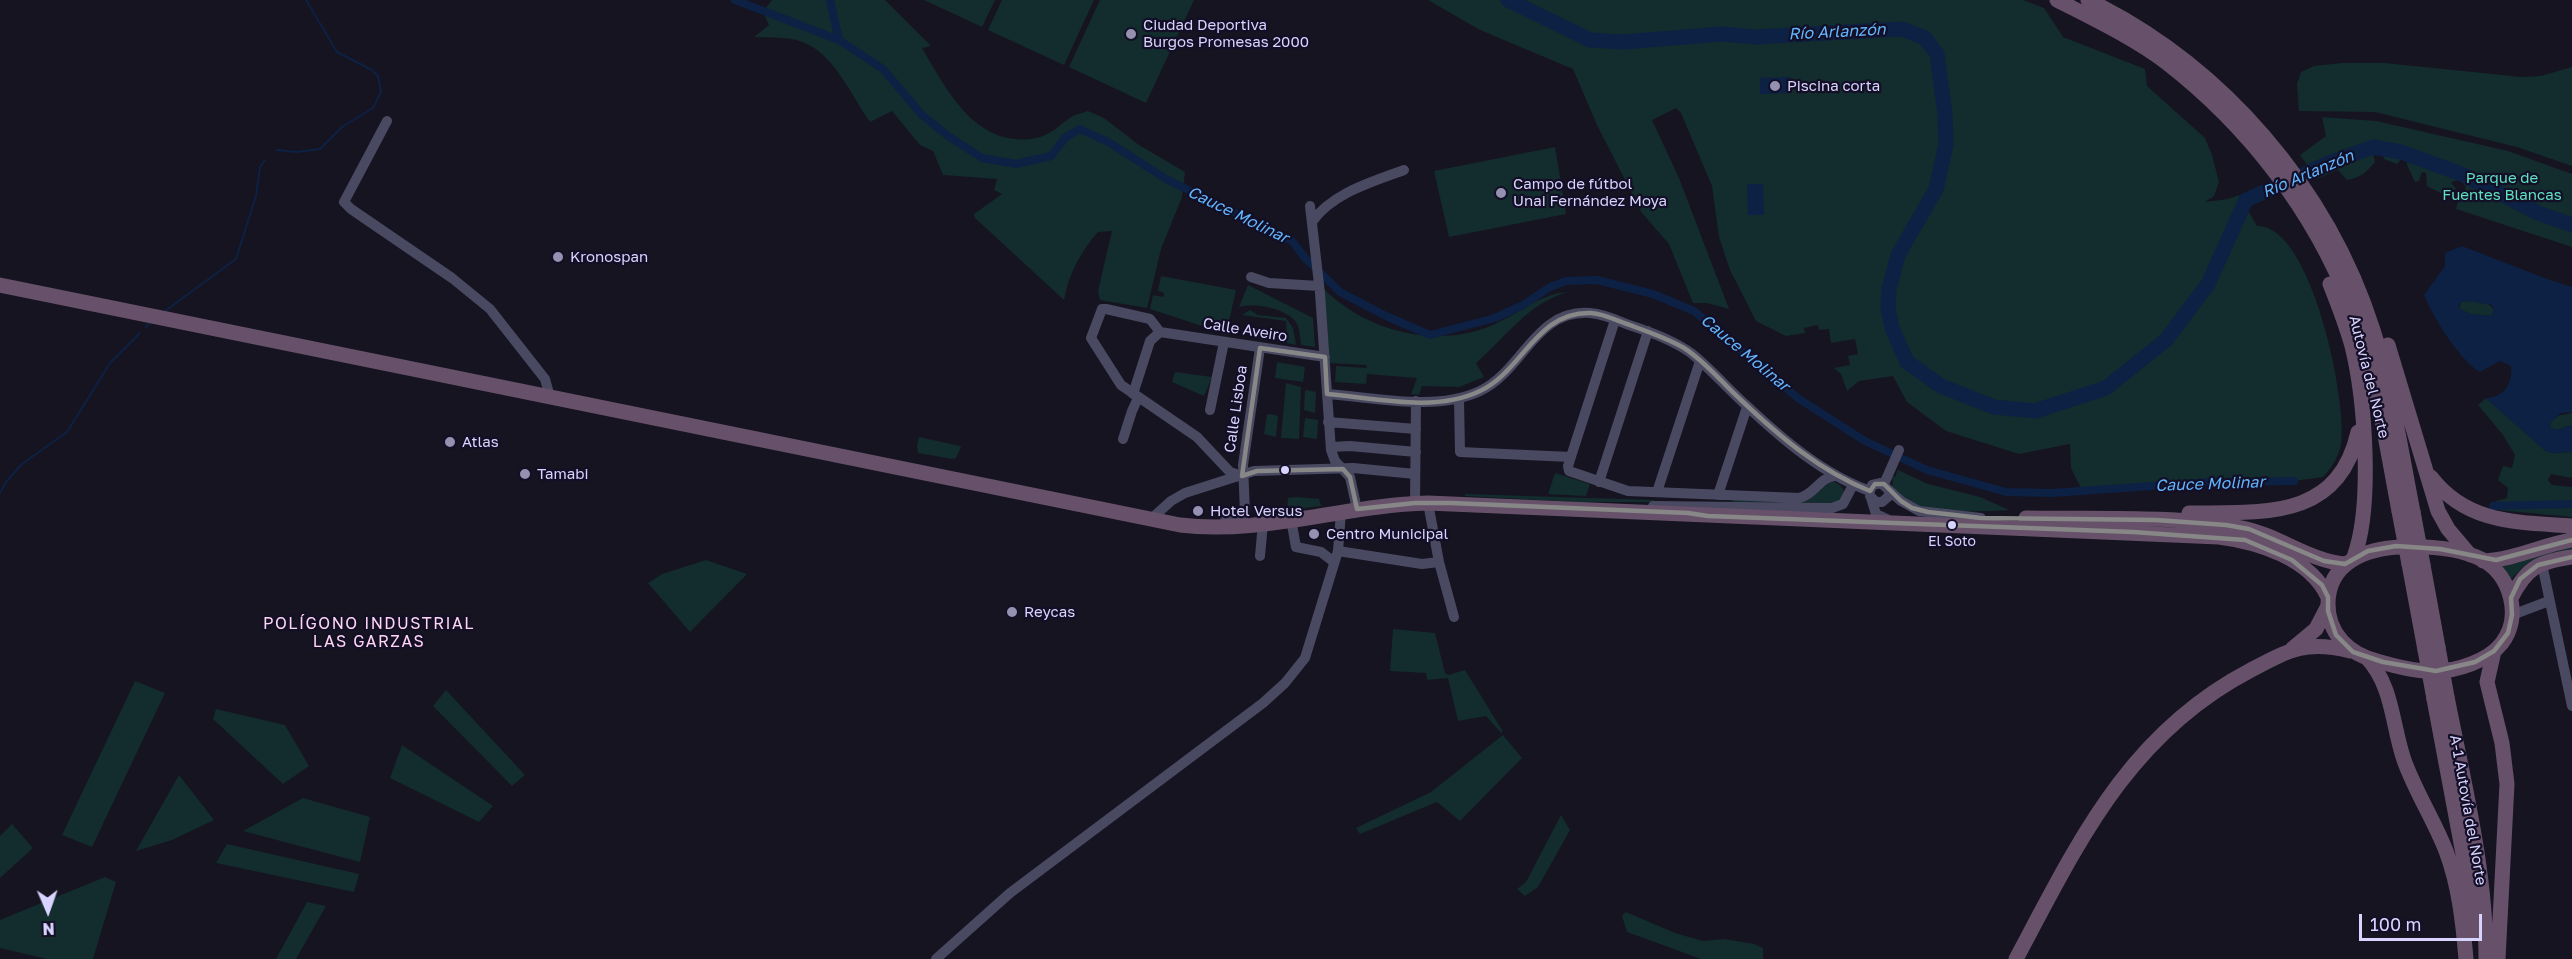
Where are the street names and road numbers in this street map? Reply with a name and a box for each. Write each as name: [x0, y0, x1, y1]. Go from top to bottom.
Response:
street label: Calle Aveiro: [1201, 314, 1289, 346]
street label: Autovía del Norte: [2345, 314, 2393, 440]
street label: Calle Lisboa: [1221, 364, 1251, 454]
street label: A-1 Autovía del Norte: [2446, 733, 2490, 887]

